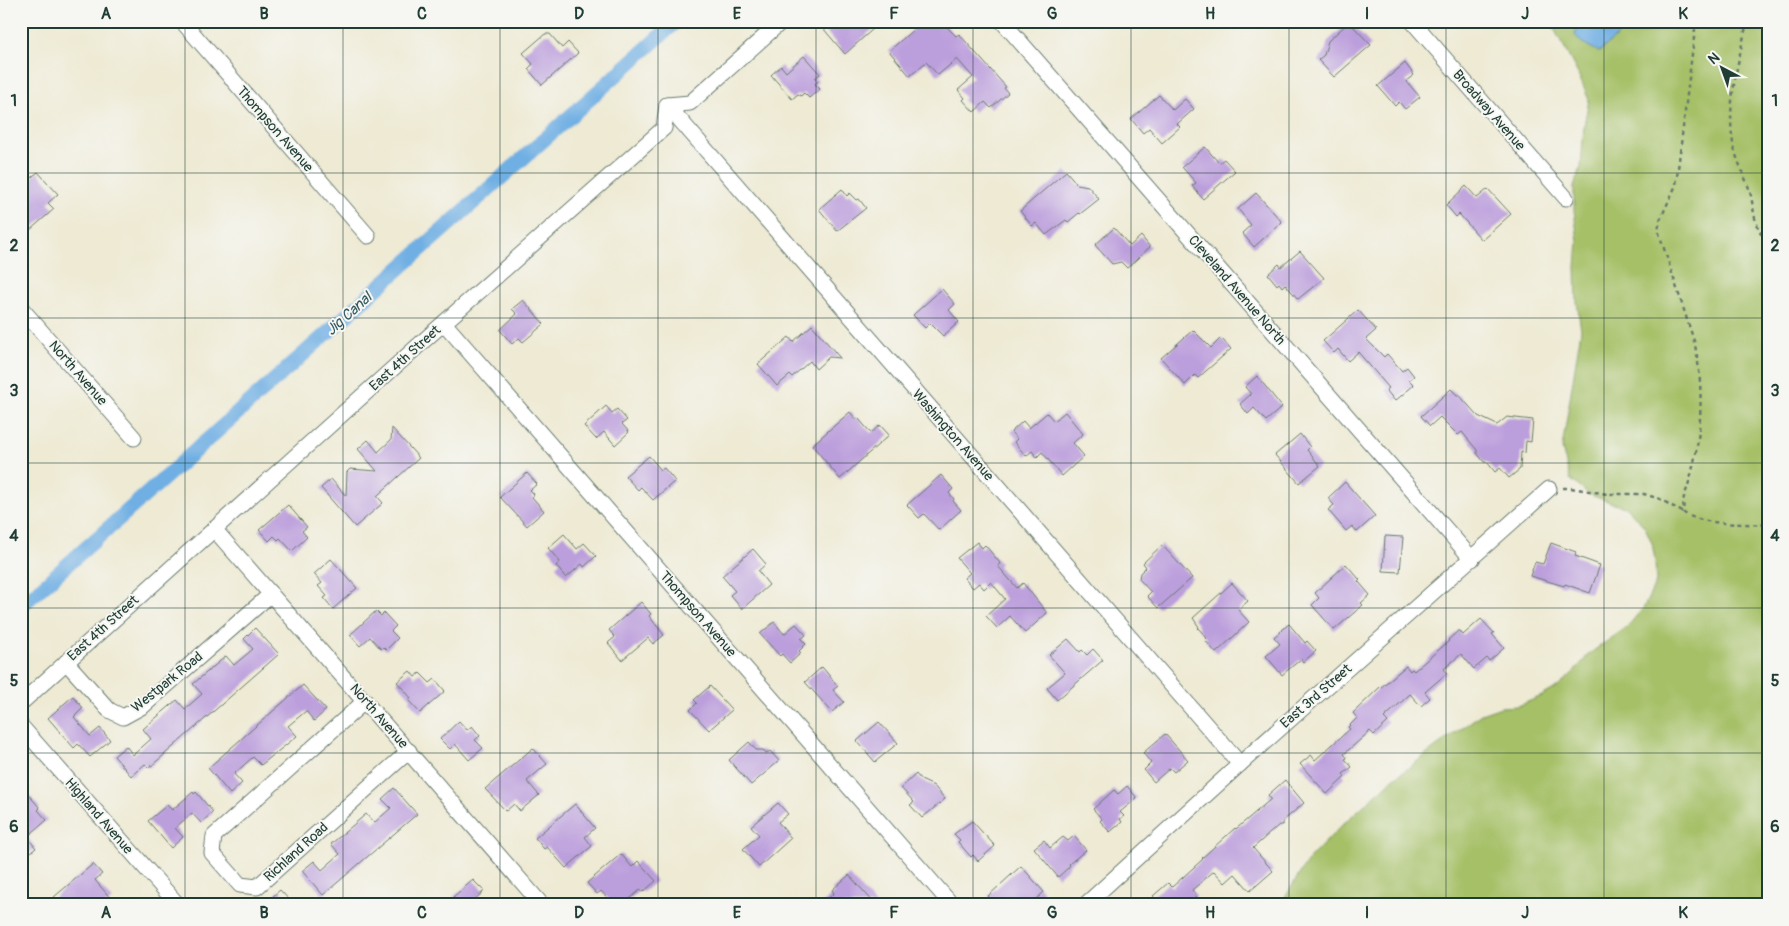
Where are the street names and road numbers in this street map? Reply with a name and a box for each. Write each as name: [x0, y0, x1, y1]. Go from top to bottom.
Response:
street label: Broadway Avenue: [1449, 66, 1529, 154]
street label: Thompson Avenue: [233, 83, 317, 175]
street label: Cleveland Avenue North: [1185, 232, 1289, 348]
street label: East 4th Street: [366, 321, 444, 394]
street label: North Avenue: [45, 337, 111, 409]
street label: Washington Avenue: [909, 386, 997, 484]
street label: Thompson Avenue: [656, 568, 740, 660]
street label: East 4th Street: [64, 591, 142, 664]
street label: Westpark Road: [128, 648, 206, 716]
street label: East 3rd Street: [1277, 660, 1355, 732]
street label: North Avenue: [346, 680, 412, 752]
street label: Highland Avenue: [61, 774, 137, 858]
street label: Richland Road: [260, 819, 332, 885]

